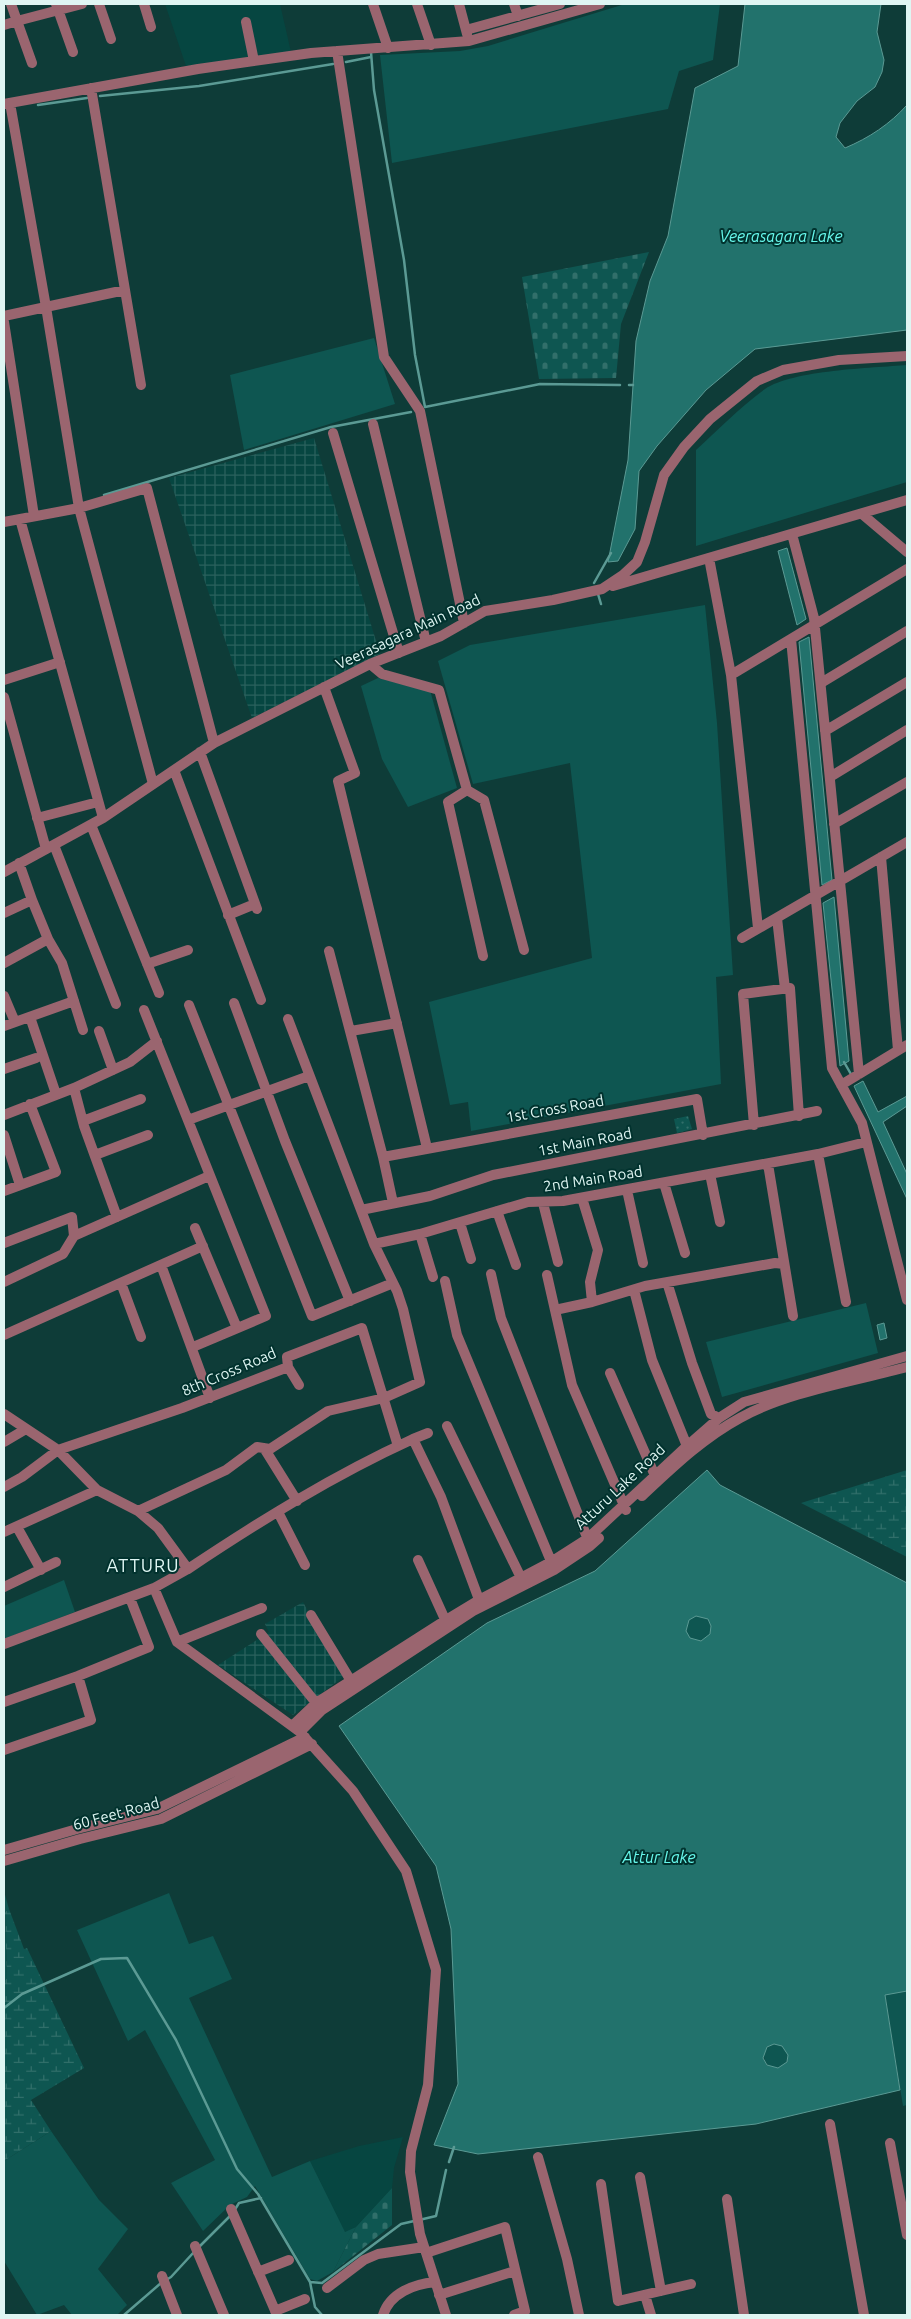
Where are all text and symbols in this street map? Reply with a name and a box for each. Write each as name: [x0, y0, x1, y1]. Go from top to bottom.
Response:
water label: Veerasagara Lake: [720, 227, 842, 245]
street label: Veerasagara Main Road: [333, 591, 483, 672]
street label: 1st Cross Road: [505, 1092, 605, 1125]
street label: 1st Main Road: [537, 1124, 633, 1159]
street label: 2nd Main Road: [542, 1162, 644, 1195]
street label: 8th Cross Road: [179, 1344, 279, 1399]
street label: Atturu Lake Road: [571, 1441, 668, 1533]
district label: ATTURU: [107, 1555, 179, 1575]
street label: 60 Feet Road: [71, 1794, 161, 1833]
water label: Attur Lake: [622, 1848, 695, 1866]

